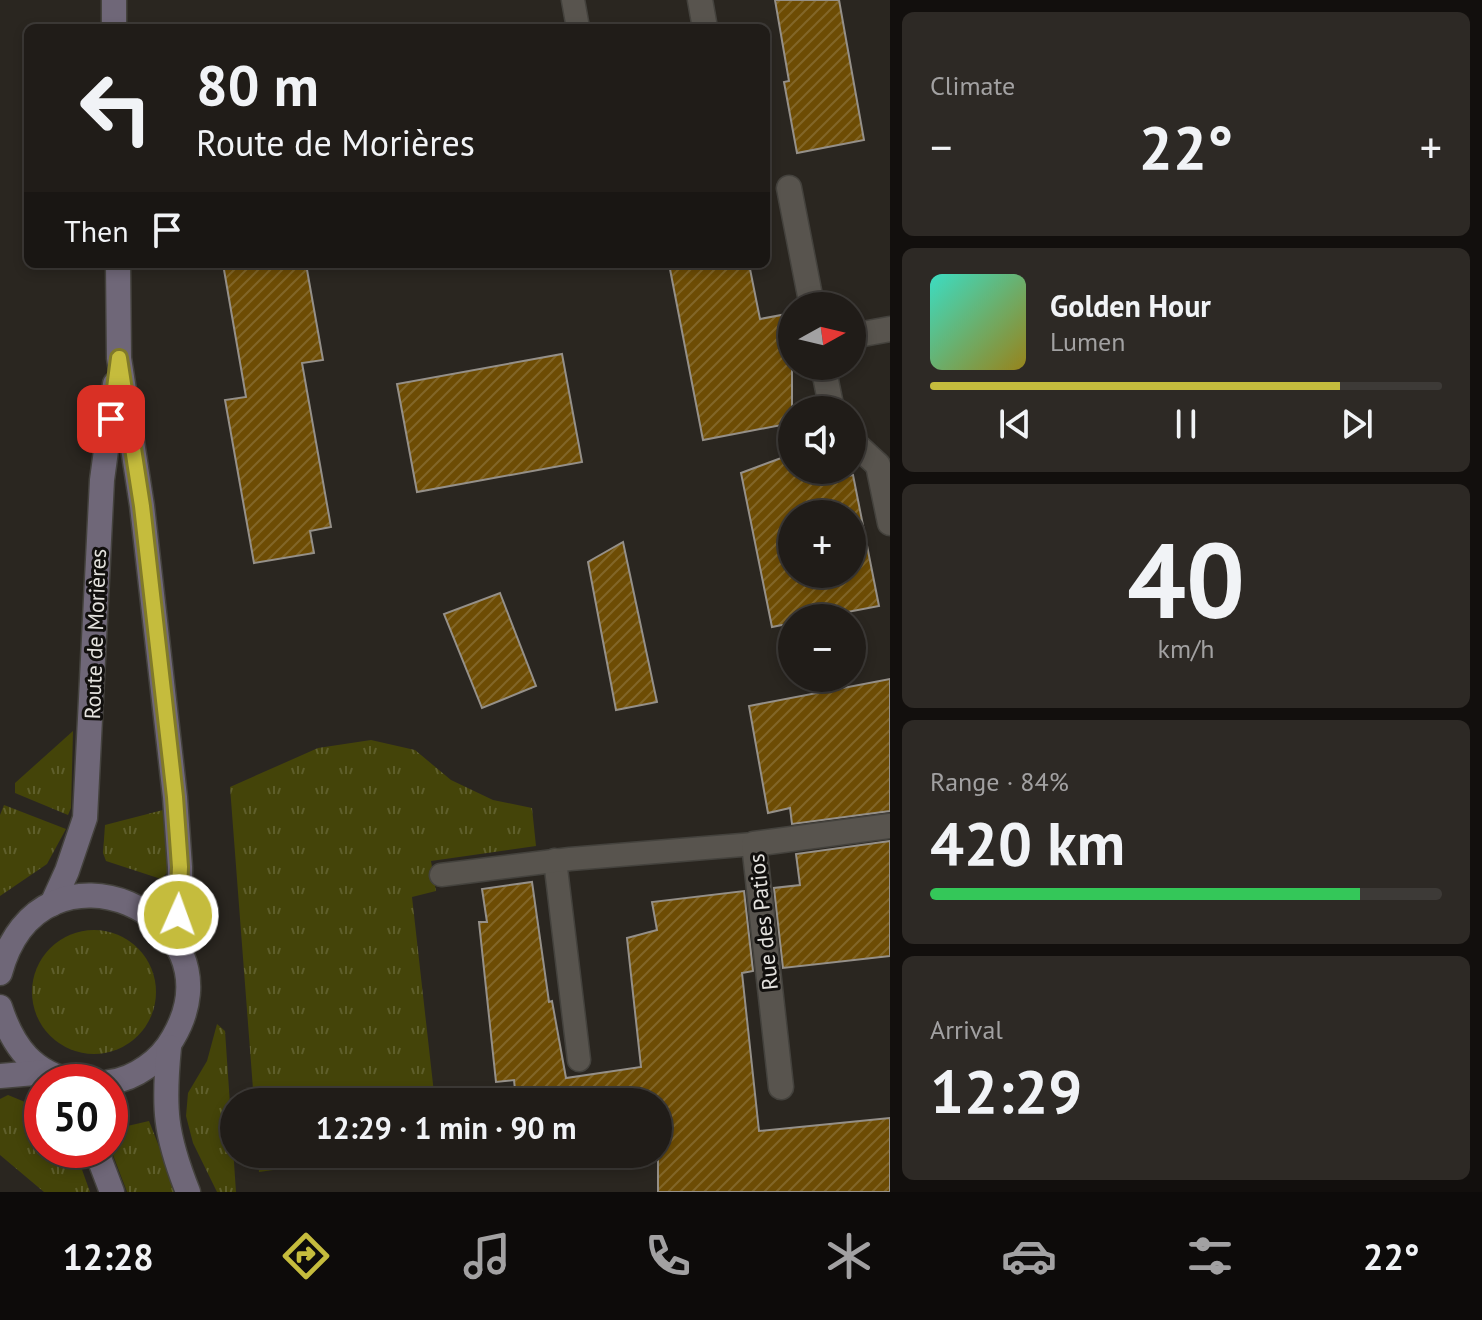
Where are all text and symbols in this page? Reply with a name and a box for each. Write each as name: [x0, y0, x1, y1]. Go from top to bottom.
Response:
text: 80 m: [196, 49, 319, 121]
icon: left: [64, 56, 168, 160]
text: Climate: [930, 69, 1015, 102]
text: 22°: [1139, 108, 1233, 186]
text: −: [930, 118, 952, 175]
text: +: [1420, 118, 1442, 175]
text: Route de Morières: [196, 119, 475, 166]
icon: arrive: [145, 208, 189, 252]
text: Then: [64, 211, 129, 250]
text: Golden Hour: [1050, 286, 1211, 325]
north arrow: [778, 292, 866, 380]
map controls: [778, 292, 866, 692]
text: Lumen: [1050, 325, 1125, 358]
pin: [77, 385, 145, 453]
button: sound: [778, 396, 866, 484]
icon: arrive: [89, 397, 133, 441]
icon: previous: [993, 402, 1037, 446]
icon: pause: [1164, 402, 1208, 446]
icon: next: [1335, 402, 1379, 446]
button: +: [778, 500, 866, 588]
text: 40: [1127, 512, 1245, 647]
street label: Route de Morières: [78, 548, 112, 720]
button: −: [778, 604, 866, 692]
text: km/h: [1158, 632, 1215, 665]
text: Range · 84%: [930, 765, 1069, 798]
text: 420 km: [930, 804, 1125, 882]
street label: Rue des Patios: [742, 853, 784, 991]
position arrow: [136, 873, 220, 957]
text: Arrival: [930, 1013, 1003, 1046]
text: 12:29: [930, 1052, 1082, 1130]
speed limit sign: 50: [24, 1064, 128, 1168]
text: 12:29 · 1 min · 90 m: [316, 1108, 576, 1147]
icon: directions: [278, 1228, 334, 1284]
icon: music: [459, 1228, 515, 1284]
icon: phone: [640, 1228, 696, 1284]
icon: climate: [821, 1228, 877, 1284]
icon: car: [1001, 1228, 1057, 1284]
icon: filters: [1182, 1228, 1238, 1284]
text: 12:28: [62, 1233, 154, 1280]
text: 22°: [1363, 1233, 1420, 1280]

